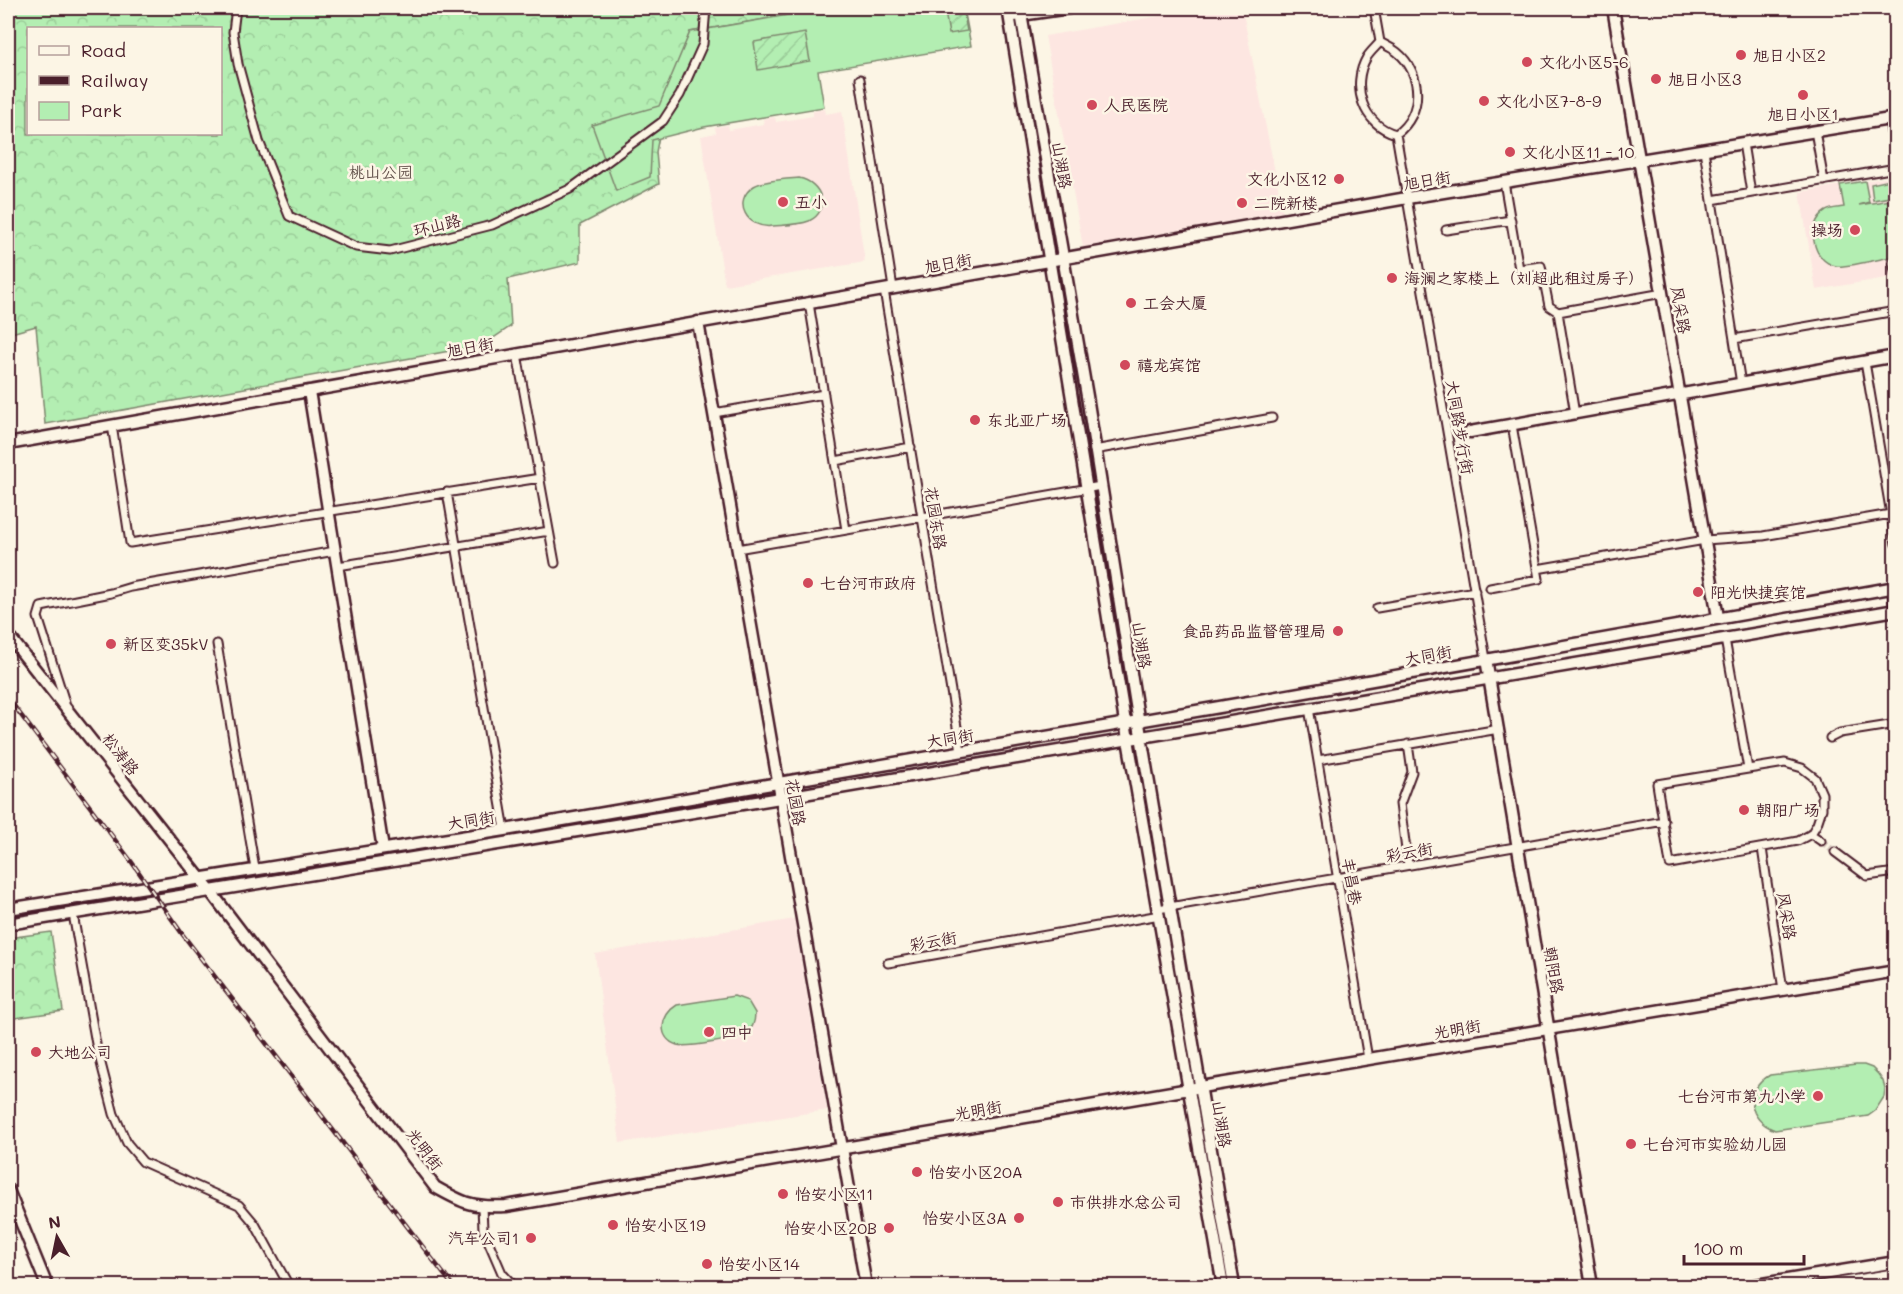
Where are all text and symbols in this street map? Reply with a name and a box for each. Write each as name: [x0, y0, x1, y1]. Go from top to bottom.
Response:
legend: [27, 27, 222, 135]
text: Road: [81, 38, 126, 62]
place label: 旭日小区2: [1753, 44, 1826, 65]
marker: 旭日小区2: [1734, 48, 1748, 62]
place label: 文化小区5-6: [1539, 51, 1629, 72]
marker: 文化小区5-6: [1520, 55, 1534, 69]
text: Railway: [81, 68, 148, 92]
place label: 旭日小区3: [1668, 68, 1741, 89]
marker: 旭日小区3: [1649, 72, 1663, 86]
marker: 旭日小区1: [1796, 88, 1810, 102]
place label: 文化小区7-8-9: [1496, 90, 1602, 111]
place label: 人民医院: [1104, 94, 1168, 115]
marker: 文化小区7-8-9: [1477, 94, 1491, 108]
text: Park: [81, 98, 122, 122]
marker: 人民医院: [1085, 98, 1099, 112]
place label: 旭日小区1: [1767, 103, 1839, 124]
street label: 山湖路: [1048, 139, 1077, 190]
place label: 文化小区11 - 10: [1522, 141, 1634, 162]
marker: 文化小区11 - 10: [1503, 145, 1517, 159]
park label: 桃山公园: [349, 161, 413, 182]
street label: 旭日街: [1402, 165, 1452, 194]
place label: 文化小区12: [1247, 168, 1327, 189]
marker: 文化小区12: [1332, 172, 1346, 186]
place label: 五小: [795, 191, 827, 212]
place label: 二院新楼: [1254, 192, 1318, 213]
marker: 五小: [776, 195, 790, 209]
marker: 二院新楼: [1235, 196, 1249, 210]
street label: 环山路: [411, 209, 463, 241]
place label: 操场: [1811, 219, 1843, 240]
marker: 操场: [1848, 223, 1862, 237]
street label: 旭日街: [922, 248, 973, 277]
place label: 海澜之家楼上（刘超此租过房子）: [1404, 267, 1644, 288]
marker: 海澜之家楼上（刘超此租过房子）: [1385, 271, 1399, 285]
street label: 风采路: [1667, 284, 1696, 335]
place label: 工会大厦: [1143, 292, 1207, 313]
marker: 工会大厦: [1124, 296, 1138, 310]
street label: 旭日街: [444, 332, 495, 361]
place label: 禧龙宾馆: [1137, 354, 1201, 375]
marker: 禧龙宾馆: [1118, 358, 1132, 372]
street label: 大同路步行街: [1442, 378, 1479, 476]
place label: 东北亚广场: [987, 409, 1067, 430]
marker: 东北亚广场: [968, 413, 982, 427]
street label: 花园东路: [921, 485, 952, 551]
place label: 七台河市政府: [820, 572, 916, 593]
marker: 七台河市政府: [801, 576, 815, 590]
place label: 阳光快捷宾馆: [1710, 581, 1806, 602]
marker: 阳光快捷宾馆: [1691, 585, 1705, 599]
street label: 山湖路: [1128, 620, 1157, 670]
place label: 食品药品监督管理局: [1182, 620, 1326, 641]
marker: 食品药品监督管理局: [1331, 624, 1345, 638]
place label: 新区变35kV: [123, 633, 209, 654]
marker: 新区变35kV: [104, 637, 118, 651]
street label: 大同街: [1402, 640, 1453, 669]
street label: 大同街: [925, 723, 975, 752]
street label: 松涛路: [98, 728, 144, 779]
street label: 花园路: [782, 776, 811, 827]
place label: 朝阳广场: [1756, 799, 1820, 820]
marker: 朝阳广场: [1737, 803, 1751, 817]
street label: 大同街: [446, 805, 496, 834]
street label: 彩云街: [1383, 837, 1434, 866]
street label: 丰昌巷: [1338, 855, 1367, 906]
street label: 风采路: [1773, 891, 1802, 941]
street label: 彩云街: [907, 926, 958, 955]
street label: 朝阳路: [1540, 944, 1569, 995]
street label: 光明街: [1431, 1014, 1482, 1043]
place label: 四中: [721, 1021, 753, 1042]
marker: 四中: [702, 1025, 716, 1039]
place label: 大地公司: [48, 1041, 112, 1062]
marker: 大地公司: [29, 1045, 43, 1059]
place label: 七台河市第九小学: [1678, 1085, 1806, 1106]
marker: 七台河市第九小学: [1811, 1089, 1825, 1103]
street label: 光明街: [952, 1095, 1003, 1124]
street label: 山湖路: [1208, 1099, 1237, 1149]
street label: 光明街: [403, 1123, 448, 1174]
place label: 七台河市实验幼儿园: [1643, 1133, 1787, 1154]
marker: 七台河市实验幼儿园: [1624, 1137, 1638, 1151]
place label: 怡安小区20A: [929, 1161, 1023, 1182]
marker: 怡安小区20A: [910, 1165, 924, 1179]
place label: 怡安小区11: [795, 1183, 873, 1204]
marker: 怡安小区11: [776, 1187, 790, 1201]
place label: 市供排水总公司: [1070, 1191, 1182, 1212]
marker: 市供排水总公司: [1051, 1195, 1065, 1209]
north arrow: [27, 1207, 87, 1267]
place label: 怡安小区3A: [923, 1207, 1007, 1228]
text: N: [47, 1210, 62, 1233]
marker: 怡安小区3A: [1012, 1211, 1026, 1225]
place label: 怡安小区19: [625, 1214, 706, 1235]
place label: 怡安小区20B: [784, 1217, 877, 1238]
marker: 怡安小区19: [606, 1218, 620, 1232]
marker: 怡安小区20B: [882, 1221, 896, 1235]
place label: 汽车公司1: [448, 1227, 519, 1248]
scale bar: [1684, 1228, 1804, 1266]
marker: 汽车公司1: [524, 1231, 538, 1245]
text: 100 m: [1693, 1236, 1743, 1260]
place label: 怡安小区14: [719, 1253, 800, 1274]
marker: 怡安小区14: [700, 1257, 714, 1271]

